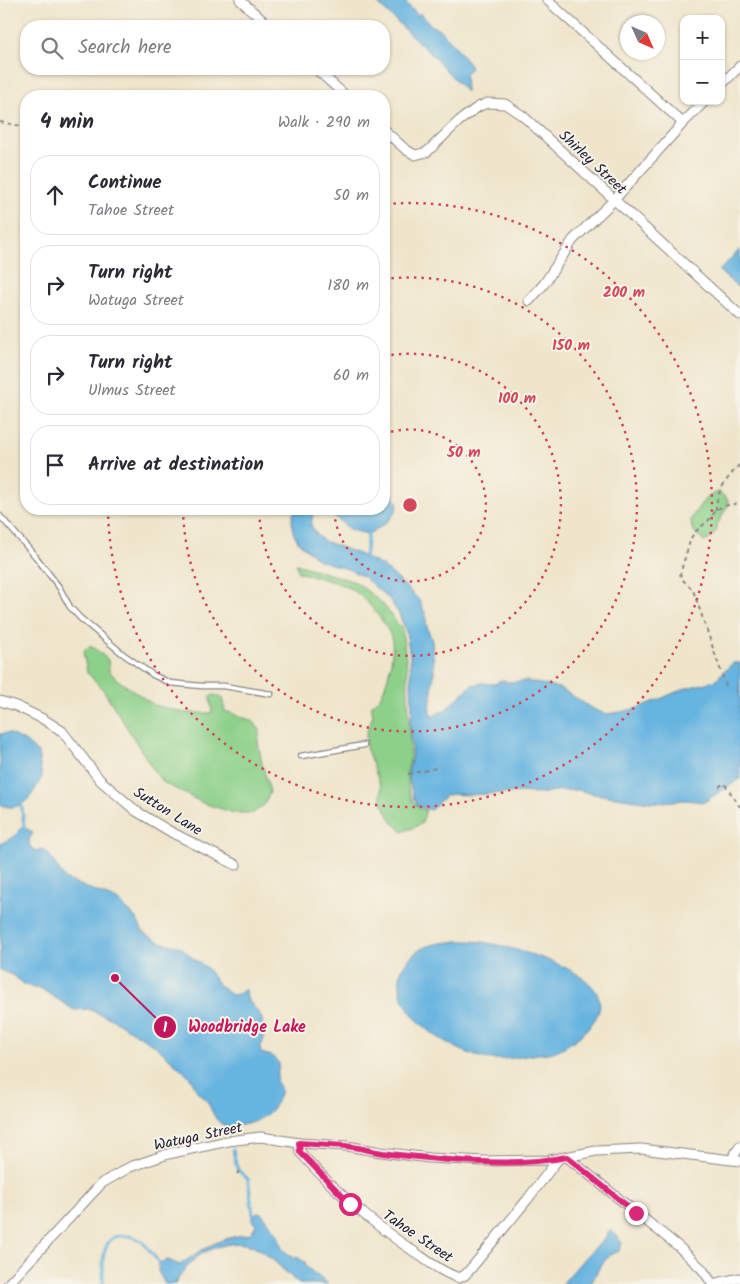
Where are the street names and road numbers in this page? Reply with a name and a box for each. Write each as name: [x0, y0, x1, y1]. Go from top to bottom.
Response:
street label: Shirley Street: [553, 125, 632, 201]
street label: Sutton Lane: [128, 781, 207, 843]
street label: Watuga Street: [152, 1116, 245, 1158]
street label: Tahoe Street: [377, 1204, 458, 1269]

